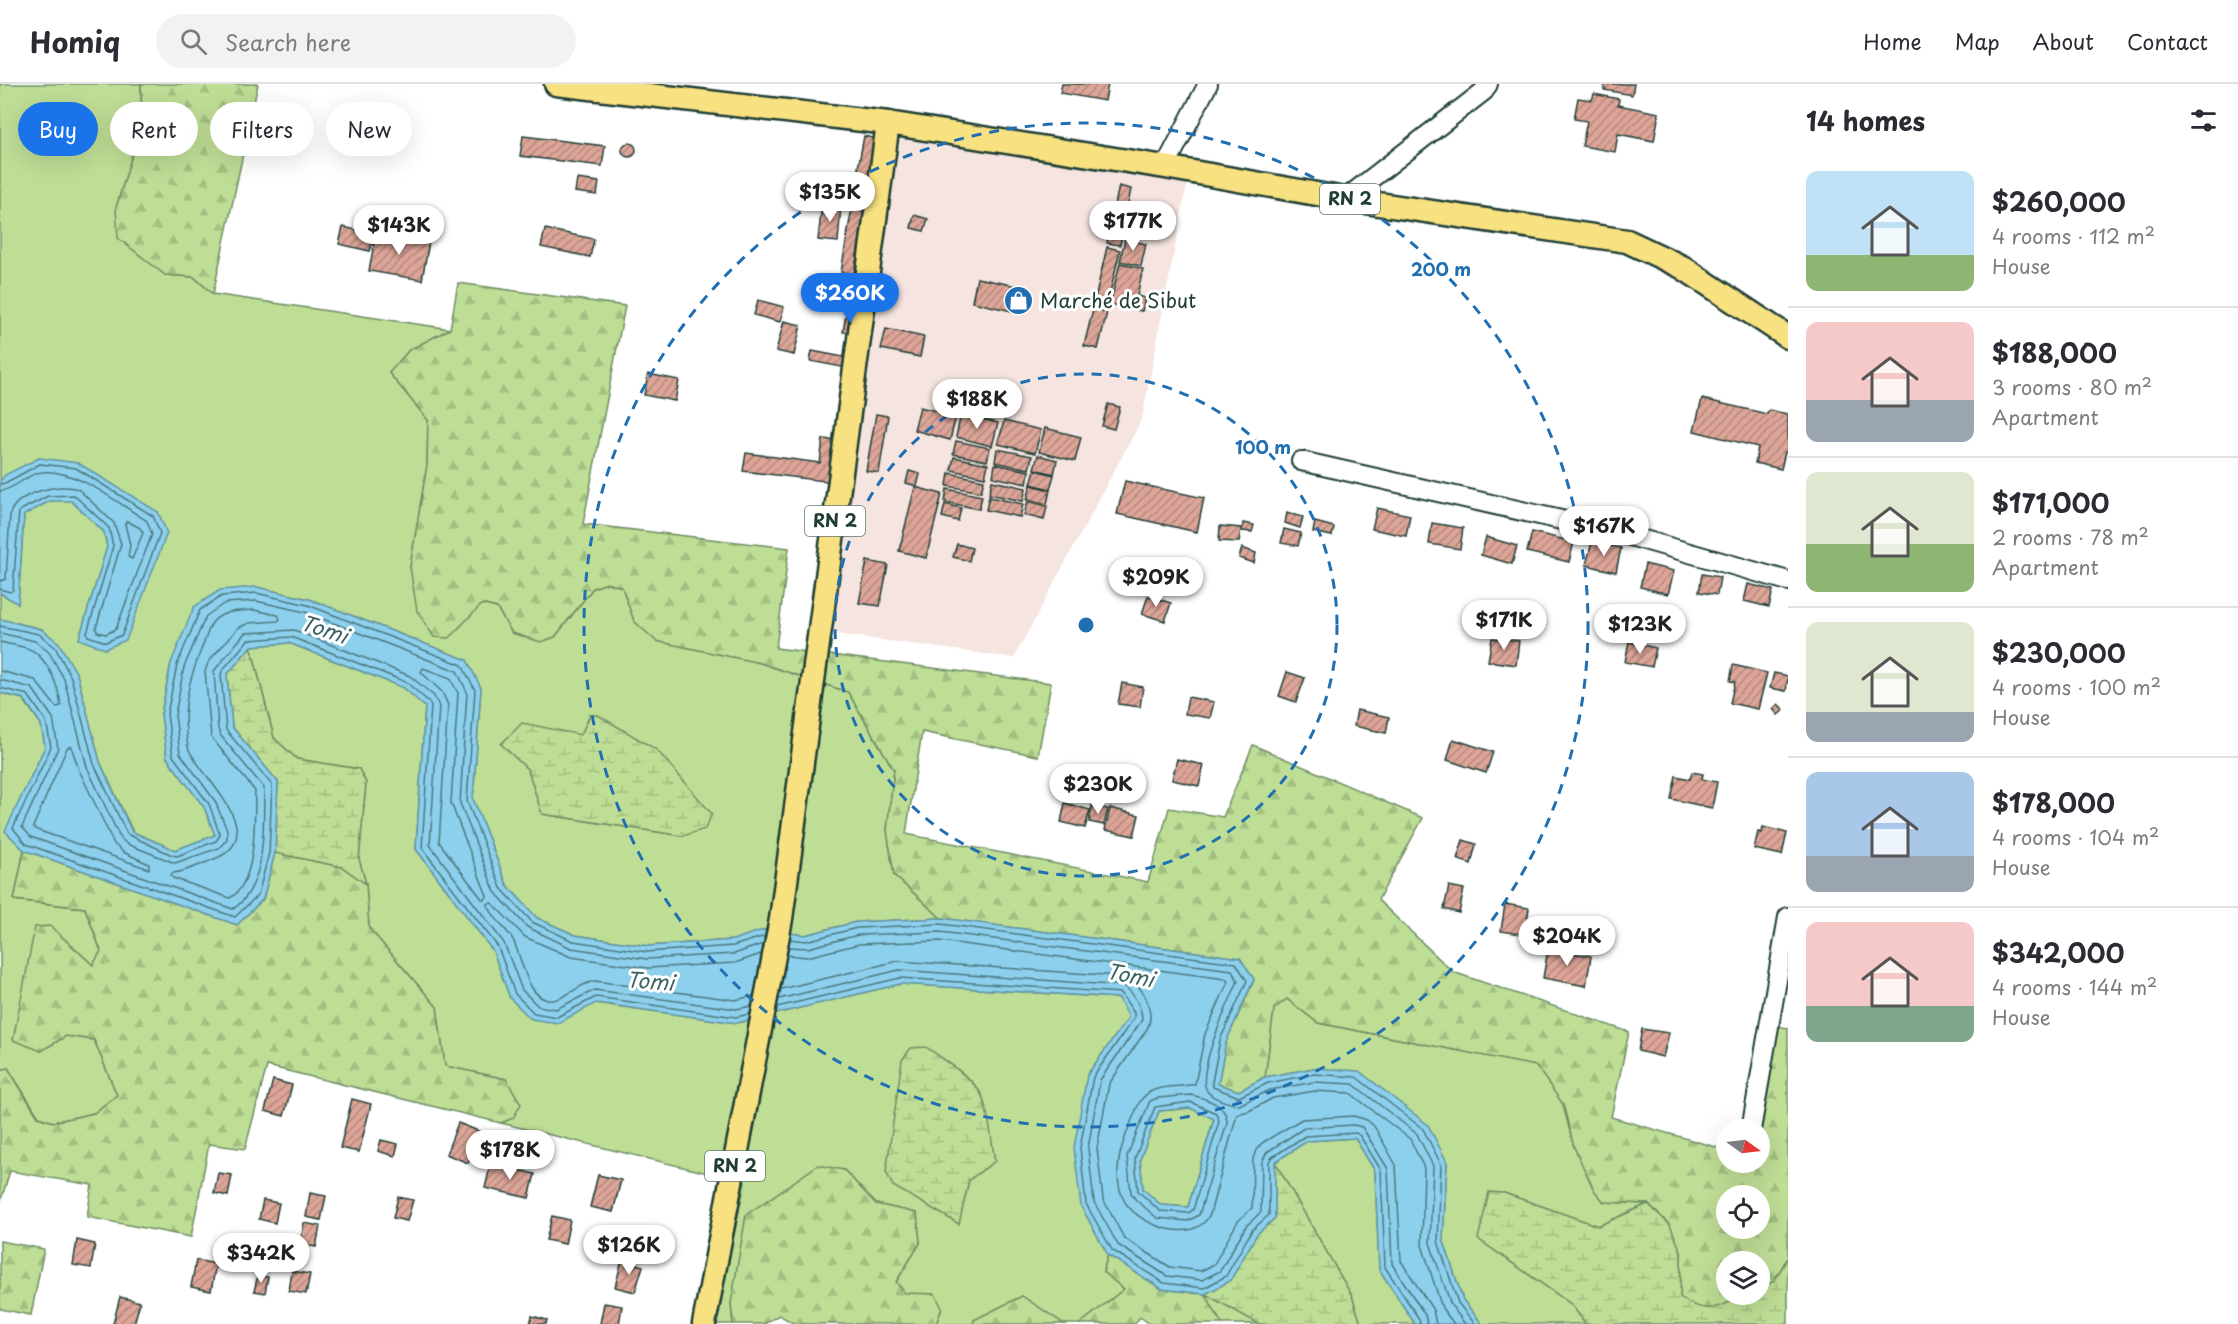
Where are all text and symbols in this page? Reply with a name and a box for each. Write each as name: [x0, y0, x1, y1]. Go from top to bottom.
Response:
search box: [156, 14, 576, 68]
text: Homiq: [30, 20, 120, 63]
icon: search: [177, 25, 210, 58]
text: Search here: [225, 25, 351, 58]
text: Home: [1863, 25, 1922, 57]
text: Map: [1955, 25, 2000, 57]
text: About: [2033, 25, 2094, 57]
text: Contact: [2127, 25, 2208, 57]
text: 14 homes: [1806, 101, 1925, 140]
chip: Buy: [18, 102, 98, 156]
chip: Rent: [110, 102, 198, 156]
chip: Filters: [210, 102, 314, 156]
chip: New: [326, 102, 412, 156]
icon: filters: [2187, 104, 2220, 137]
pin: $135K: [788, 172, 872, 223]
text: $135K: [799, 176, 861, 206]
text: $260,000: [1992, 182, 2126, 221]
road number: RN 2: [1320, 184, 1380, 214]
icon: home: [1854, 195, 1926, 267]
pin: $177K: [1091, 201, 1175, 252]
pin: $143K: [357, 205, 441, 256]
text: $177K: [1103, 205, 1163, 235]
text: $143K: [367, 209, 431, 239]
text: 4 rooms · 112 m²: [1992, 221, 2155, 251]
text: House: [1992, 251, 2051, 281]
text: 200 m: [1411, 255, 1471, 282]
pin: $260K: [808, 273, 892, 324]
text: $260K: [815, 277, 885, 307]
shop icon: Marché de Sibut: [1003, 285, 1035, 317]
place label: Marché de Sibut: [1040, 285, 1196, 315]
text: $188,000: [1992, 333, 2117, 372]
icon: home: [1854, 346, 1926, 418]
text: 3 rooms · 80 m²: [1992, 372, 2152, 402]
pin: $188K: [935, 379, 1019, 430]
text: $188K: [946, 383, 1008, 413]
text: Apartment: [1992, 402, 2099, 432]
text: 100 m: [1235, 433, 1291, 460]
text: $171,000: [1992, 483, 2109, 522]
icon: home: [1854, 496, 1926, 568]
road number: RN 2: [805, 506, 865, 536]
pin: $167K: [1562, 506, 1646, 557]
text: $167K: [1573, 510, 1635, 540]
text: 2 rooms · 78 m²: [1992, 522, 2149, 552]
text: Apartment: [1992, 552, 2099, 582]
pin: $209K: [1114, 557, 1198, 608]
text: $209K: [1122, 561, 1190, 591]
pin: $171K: [1462, 600, 1546, 651]
text: $171K: [1476, 604, 1532, 634]
pin: $123K: [1598, 604, 1682, 655]
water label: Tomi: [297, 605, 355, 652]
text: $123K: [1608, 608, 1672, 638]
centre of rings: [1076, 615, 1096, 635]
text: $230,000: [1992, 633, 2126, 672]
icon: home: [1854, 646, 1926, 718]
text: 4 rooms · 100 m²: [1992, 672, 2161, 702]
text: House: [1992, 702, 2051, 732]
pin: $230K: [1056, 764, 1140, 815]
text: $230K: [1063, 768, 1133, 798]
text: $178,000: [1992, 783, 2115, 822]
icon: home: [1854, 796, 1926, 868]
text: 4 rooms · 104 m²: [1992, 822, 2159, 852]
text: House: [1992, 852, 2051, 882]
pin: $204K: [1525, 916, 1609, 967]
text: $204K: [1533, 920, 1601, 950]
text: $342,000: [1992, 933, 2124, 972]
icon: home: [1854, 946, 1926, 1018]
water label: Tomi: [1104, 954, 1160, 995]
water label: Tomi: [625, 962, 678, 998]
text: 4 rooms · 144 m²: [1992, 972, 2157, 1002]
text: House: [1992, 1002, 2051, 1032]
north arrow: [1716, 1119, 1770, 1173]
map controls: [1716, 1119, 1770, 1305]
pin: $178K: [468, 1130, 552, 1181]
text: $178K: [480, 1134, 540, 1164]
road number: RN 2: [705, 1151, 765, 1181]
button: locate: [1716, 1185, 1770, 1239]
pin: $126K: [587, 1225, 671, 1276]
text: $126K: [597, 1229, 661, 1259]
pin: $342K: [219, 1233, 303, 1284]
text: $342K: [227, 1237, 295, 1267]
button: layers: [1716, 1251, 1770, 1305]

